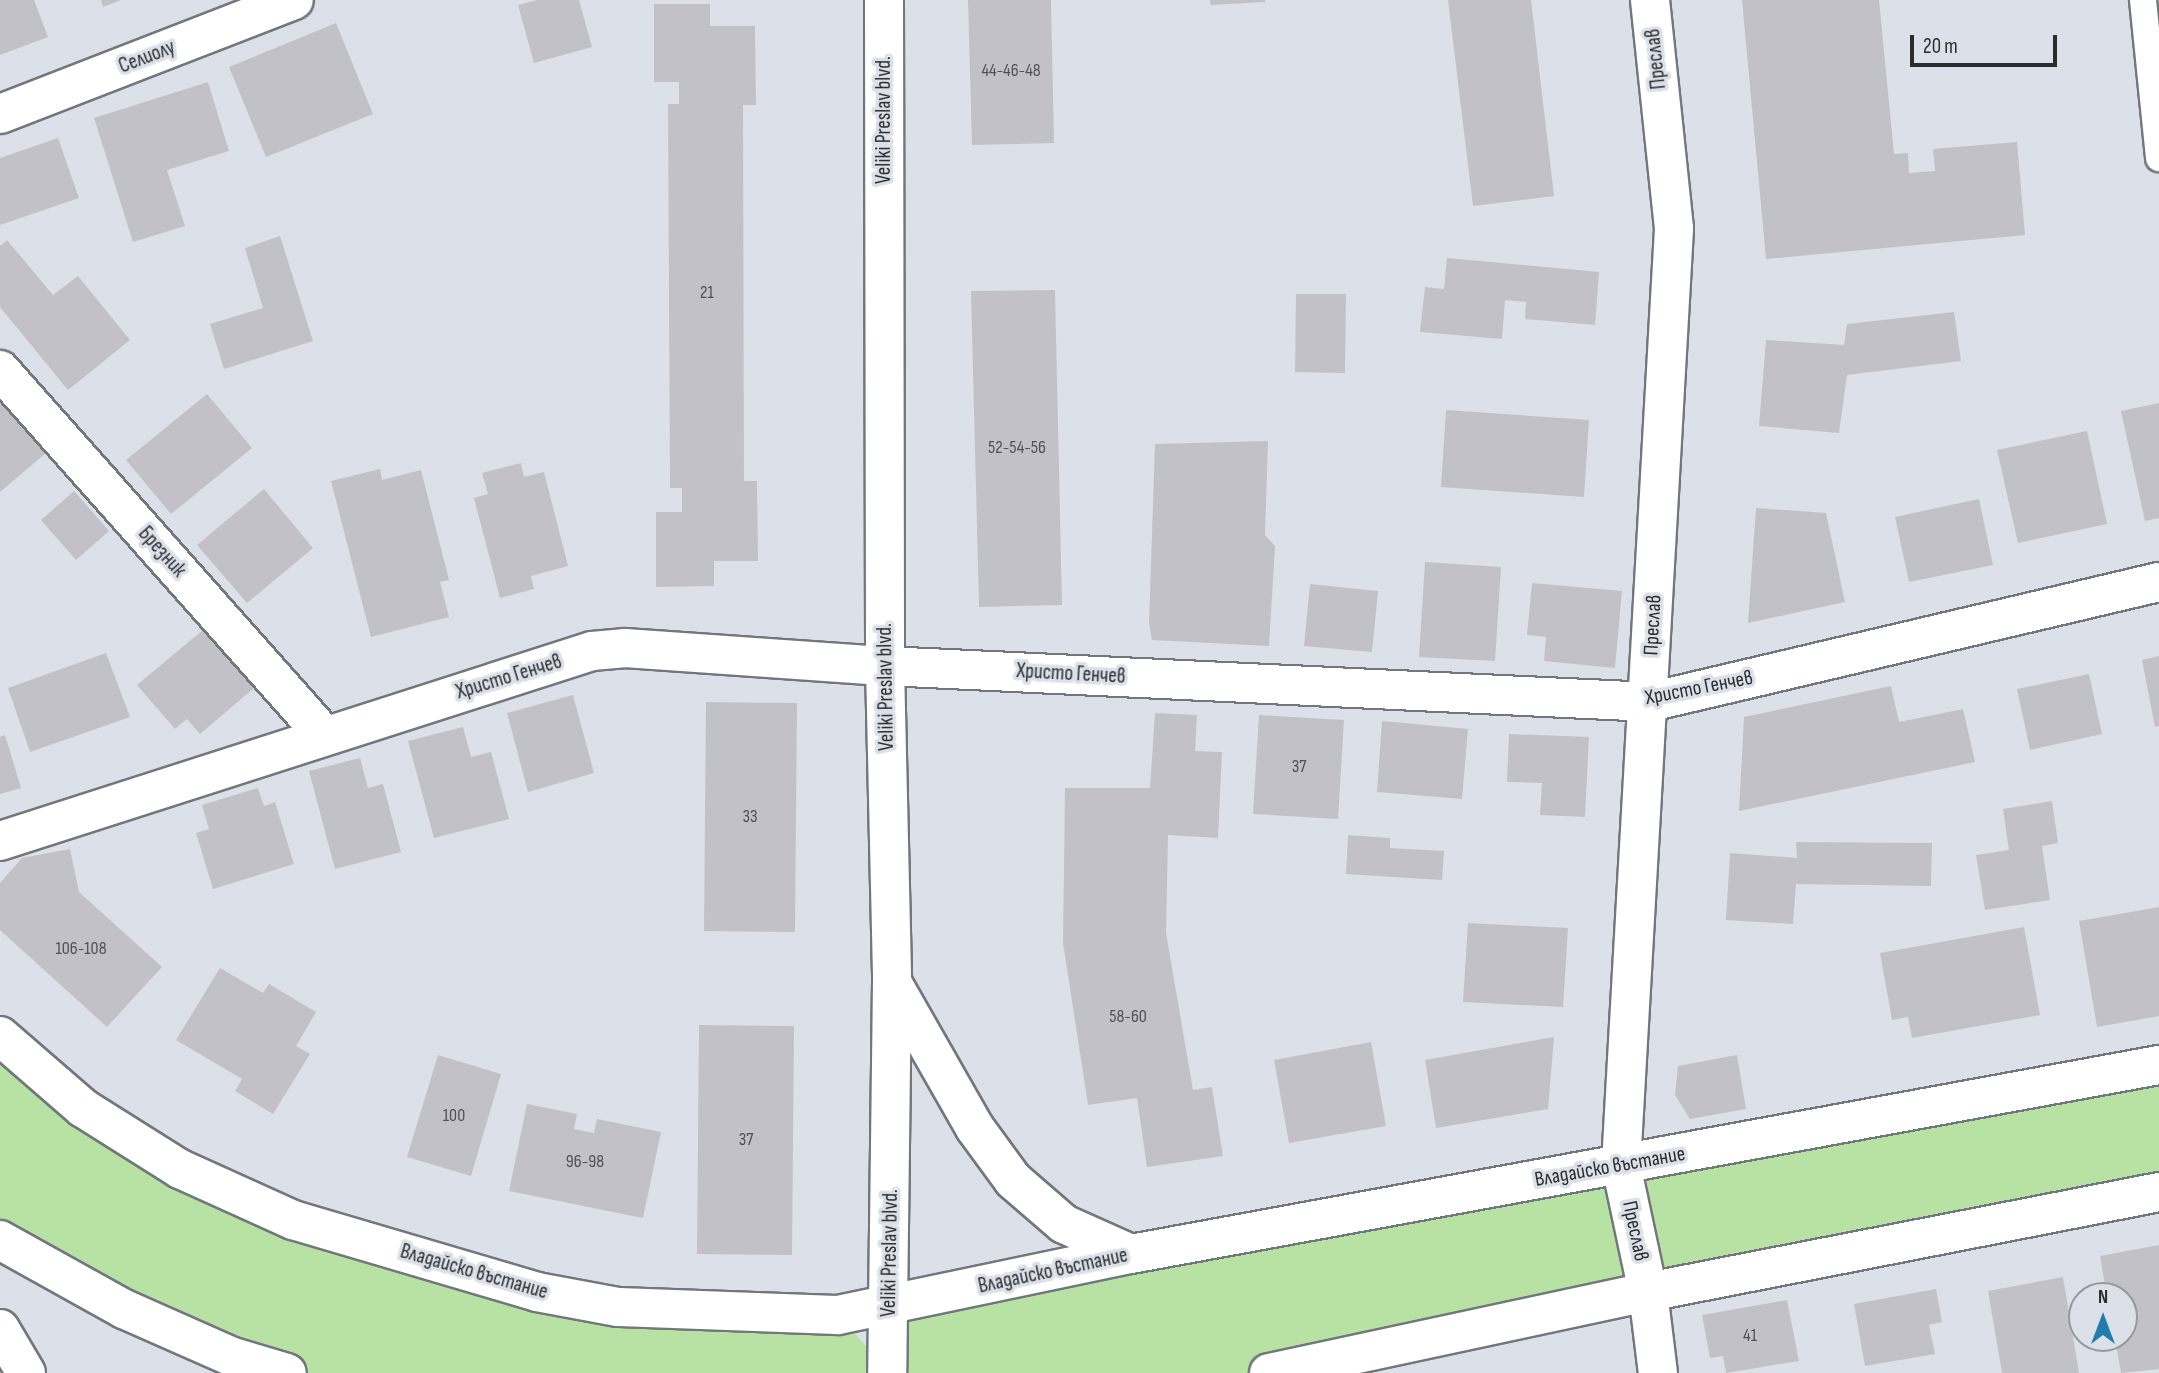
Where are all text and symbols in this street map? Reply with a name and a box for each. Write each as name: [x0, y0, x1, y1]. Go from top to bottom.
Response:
scale bar: [1914, 21, 2061, 65]
street label: Преслав: [1640, 27, 1672, 91]
text: 20 m: [1923, 34, 1958, 59]
street label: Селиолу: [115, 35, 179, 79]
street label: Veliki Preslav blvd.: [871, 56, 897, 184]
house number: 44-46-48: [981, 60, 1041, 82]
house number: 21: [700, 282, 714, 304]
house number: 52-54-56: [988, 437, 1046, 459]
street label: Брезник: [133, 521, 191, 583]
street label: Преслав: [1639, 594, 1667, 656]
street label: Veliki Preslav blvd.: [872, 623, 900, 751]
street label: Христо Генчев: [453, 649, 565, 705]
street label: Христо Генчев: [1016, 659, 1126, 689]
street label: Христо Генчев: [1643, 665, 1755, 711]
house number: 37: [1292, 756, 1306, 778]
house number: 33: [742, 806, 758, 828]
house number: 106-108: [55, 938, 107, 960]
house number: 58-60: [1109, 1006, 1147, 1028]
house number: 100: [443, 1105, 465, 1127]
house number: 37: [739, 1129, 753, 1151]
street label: Владайско въстание: [1533, 1141, 1687, 1193]
house number: 96-98: [566, 1151, 604, 1173]
street label: Veliki Preslav blvd.: [876, 1189, 904, 1317]
street label: Преслав: [1616, 1199, 1654, 1263]
street label: Владайско въстание: [397, 1239, 551, 1305]
street label: Владайско въстание: [976, 1243, 1130, 1299]
north arrow: [2068, 1282, 2138, 1352]
text: N: [2098, 1286, 2108, 1309]
house number: 41: [1743, 1325, 1757, 1347]

